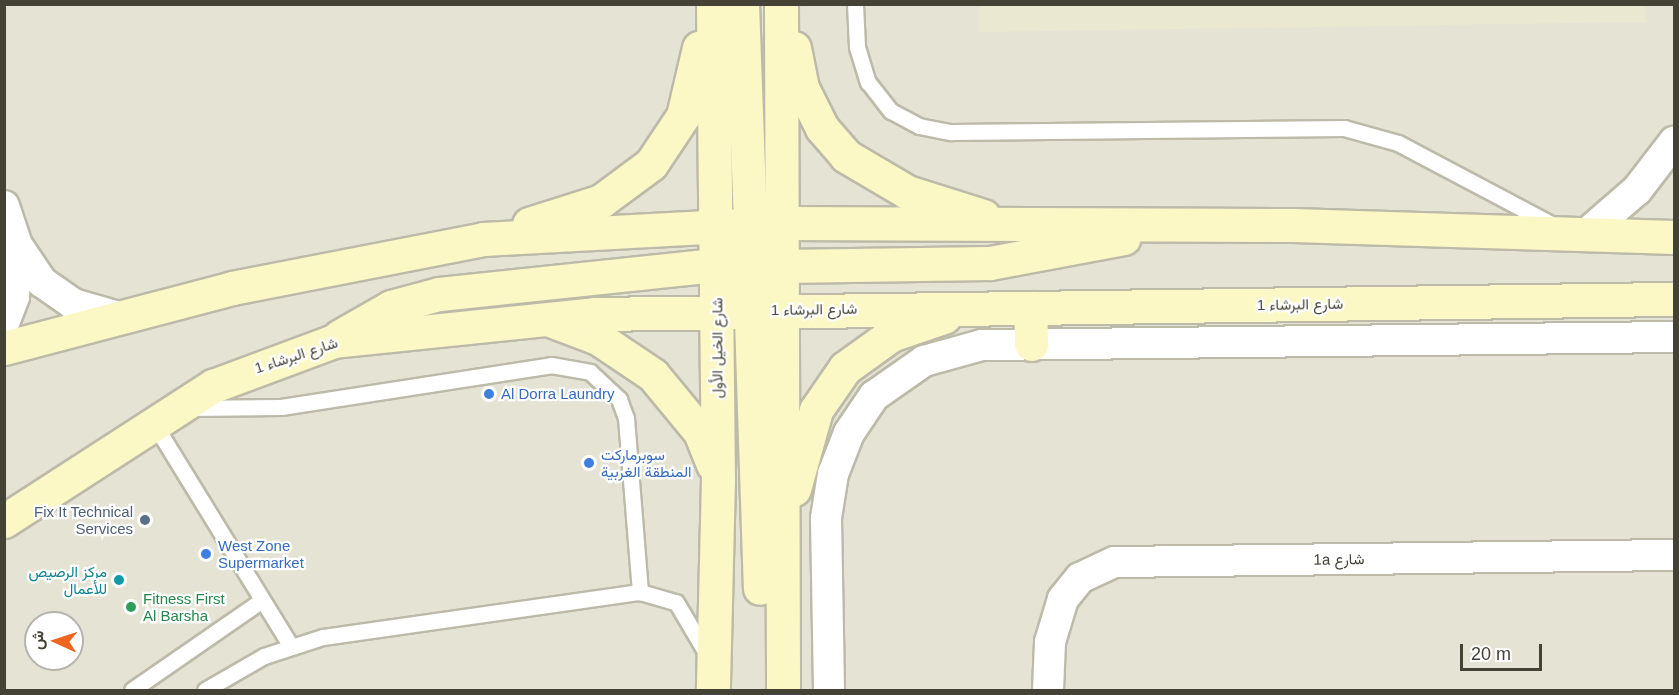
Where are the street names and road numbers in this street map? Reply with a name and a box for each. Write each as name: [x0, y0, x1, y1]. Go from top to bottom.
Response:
street label: شارع البرشاء 1: [1257, 294, 1343, 314]
street label: شارع الخيل الأول: [708, 298, 726, 398]
street label: شارع البرشاء 1: [771, 299, 857, 319]
street label: شارع البرشاء 1: [252, 333, 340, 377]
street label: 1a شارع: [1313, 550, 1365, 568]

